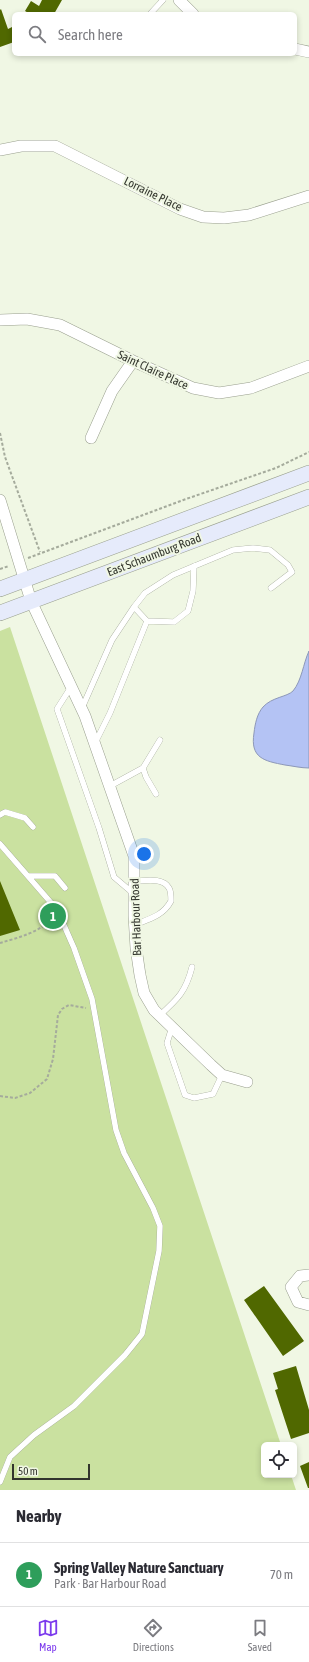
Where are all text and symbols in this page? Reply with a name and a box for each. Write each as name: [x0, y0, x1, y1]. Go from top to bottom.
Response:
search box: [12, 12, 297, 56]
icon: search: [26, 23, 48, 45]
text: Search here: [58, 26, 123, 43]
street label: Lorraine Place: [122, 174, 184, 214]
street label: Saint Claire Place: [115, 348, 191, 392]
street label: East Schaumburg Road: [105, 531, 203, 579]
your location: [134, 844, 154, 864]
street label: Bar Harbour Road: [128, 878, 144, 956]
pin: 1: [40, 901, 66, 931]
map controls: [261, 1442, 297, 1478]
button: locate: [261, 1442, 297, 1478]
scale bar: [12, 1462, 90, 1481]
text: 50 m: [18, 1465, 38, 1477]
text: Nearby: [16, 1506, 62, 1526]
text: Spring Valley Nature Sanctuary: [54, 1559, 224, 1576]
text: 1: [26, 1567, 32, 1582]
text: 70 m: [270, 1567, 293, 1582]
text: Park · Bar Harbour Road: [54, 1576, 166, 1591]
tab: Map: [37, 1617, 59, 1653]
tab: Directions: [133, 1617, 174, 1653]
tab: Saved: [248, 1617, 272, 1653]

